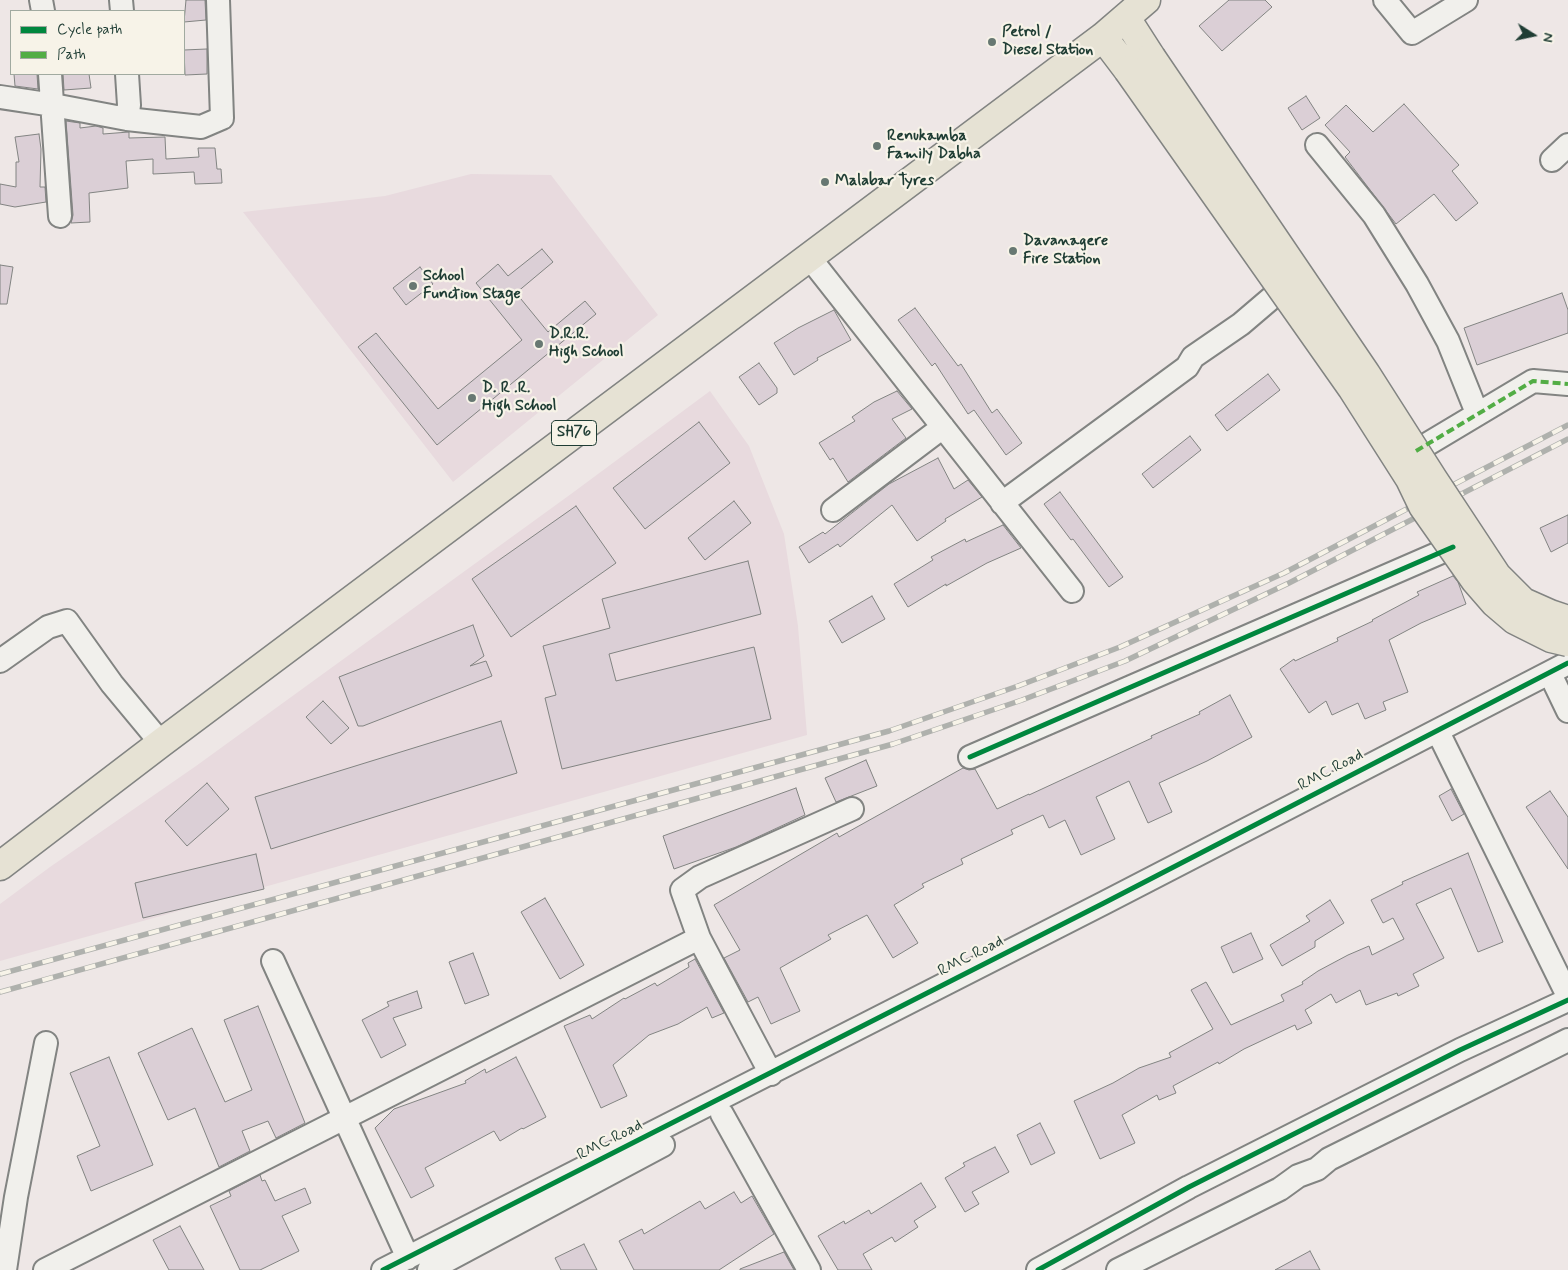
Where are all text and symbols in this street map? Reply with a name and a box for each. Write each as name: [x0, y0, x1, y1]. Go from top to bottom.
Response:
legend: [10, 10, 185, 75]
north arrow: [1508, 10, 1558, 60]
text: Cycle path: [57, 20, 122, 40]
place label: Petrol / Diesel Station: [1002, 23, 1093, 61]
text: N: [1538, 31, 1557, 44]
marker: Petrol / Diesel Station: [986, 36, 998, 48]
text: Path: [57, 45, 86, 65]
place label: Renukamba Family Dabha: [887, 127, 981, 165]
marker: Renukamba Family Dabha: [871, 140, 883, 152]
place label: Malabar Tyres: [835, 172, 934, 192]
marker: Malabar Tyres: [819, 176, 831, 188]
place label: Davanagere Fire Station: [1023, 232, 1108, 270]
marker: Davanagere Fire Station: [1007, 245, 1019, 257]
place label: School Function Stage: [423, 267, 521, 305]
marker: School Function Stage: [407, 280, 419, 292]
place label: D.R.R. High School: [549, 325, 624, 363]
marker: D.R.R. High School: [533, 338, 545, 350]
place label: D. R .R. High School: [482, 379, 557, 417]
marker: D. R .R. High School: [466, 392, 478, 404]
road number: SH76: [552, 420, 596, 446]
street label: RMC Road: [1295, 746, 1367, 796]
street label: RMC Road: [935, 932, 1007, 982]
street label: RMC Road: [574, 1116, 646, 1166]

